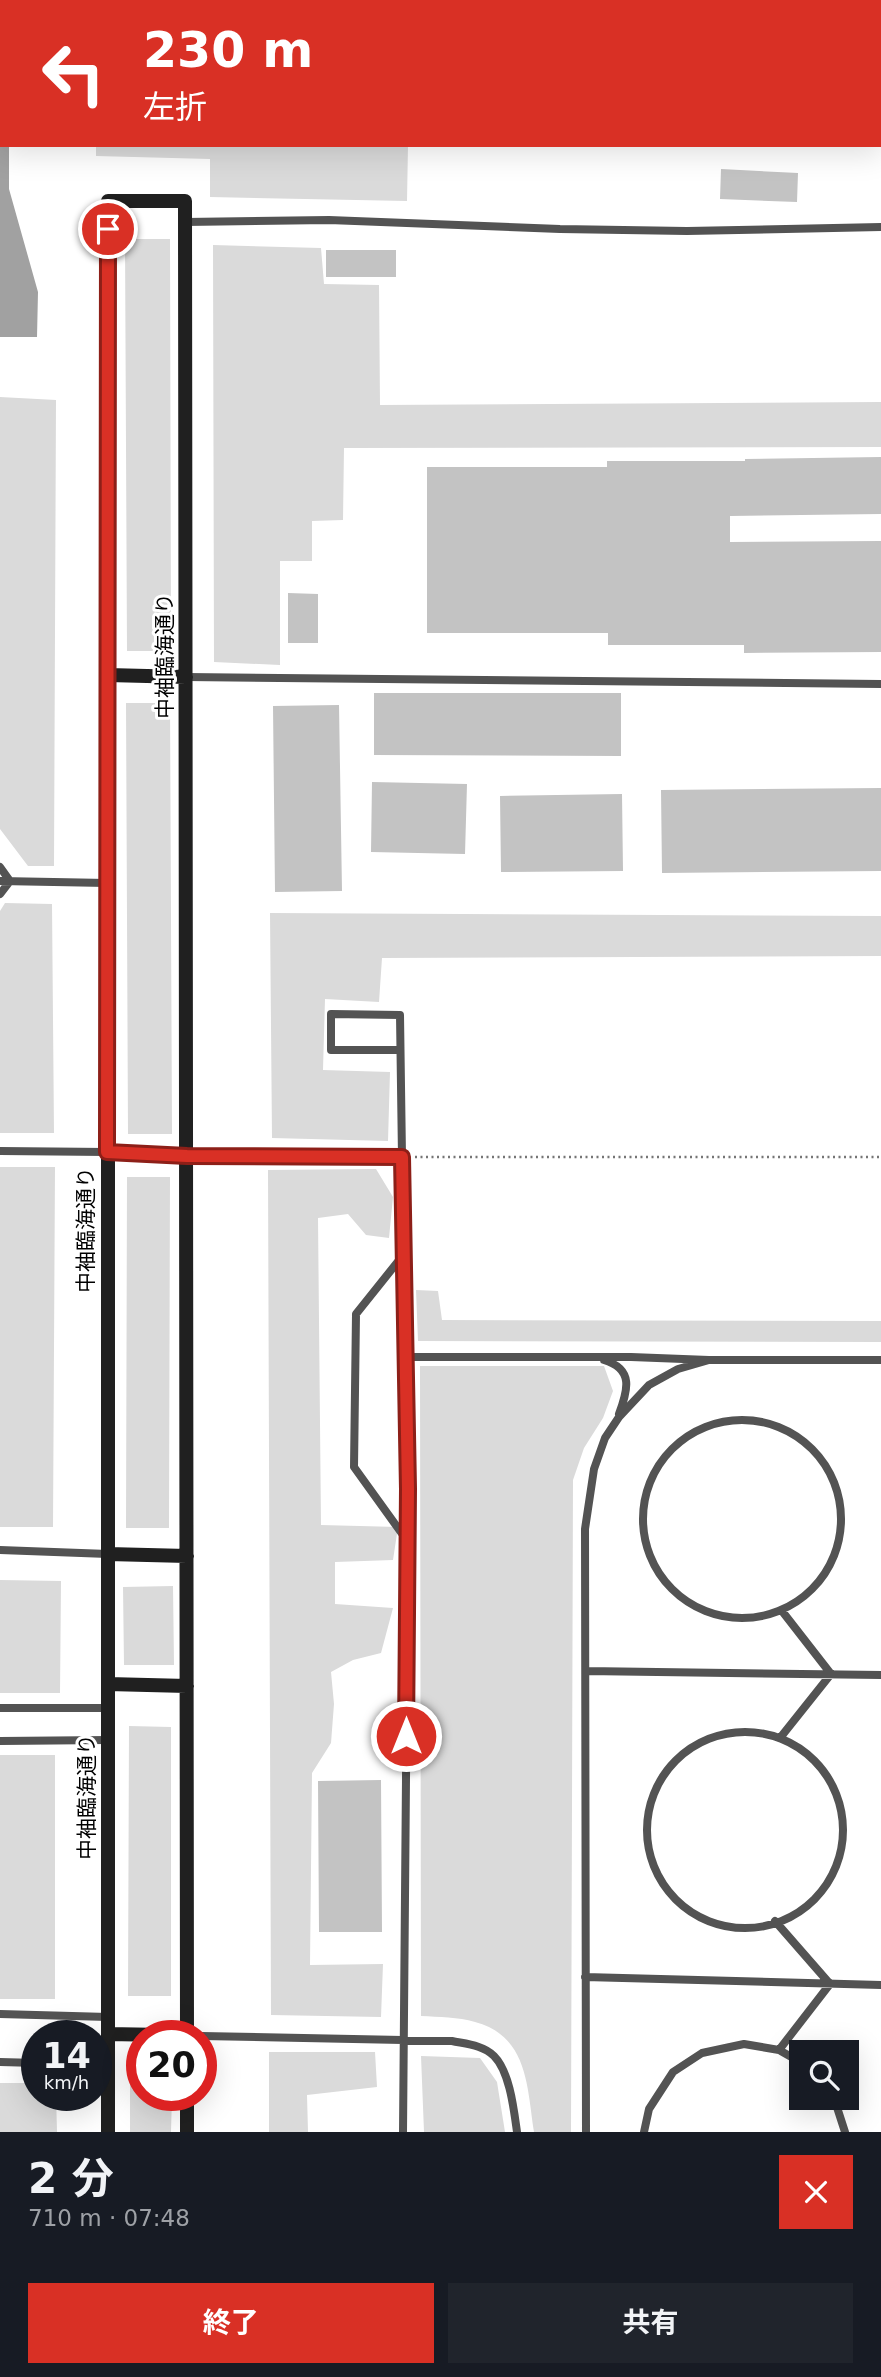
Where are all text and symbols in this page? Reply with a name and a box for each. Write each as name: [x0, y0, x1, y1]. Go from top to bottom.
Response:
text: 230 m: [143, 22, 313, 79]
icon: left: [28, 28, 119, 119]
text: 左折: [143, 88, 207, 126]
pin: [78, 199, 138, 259]
icon: arrive: [89, 210, 127, 248]
street label: 中袖臨海通り: [153, 593, 177, 719]
street label: 中袖臨海通り: [74, 1167, 98, 1293]
position arrow: [369, 1699, 443, 1773]
street label: 中袖臨海通り: [75, 1734, 99, 1860]
speed limit sign: 20: [126, 2020, 217, 2111]
text: 14: [42, 2036, 91, 2076]
map controls: [789, 2040, 859, 2110]
button: search: [789, 2040, 859, 2110]
text: km/h: [44, 2072, 89, 2093]
text: 2 分: [28, 2154, 114, 2203]
button: close: [779, 2155, 853, 2229]
text: 710 m · 07:48: [28, 2205, 190, 2231]
button: 終了: [28, 2283, 434, 2363]
button: 共有: [448, 2283, 853, 2363]

